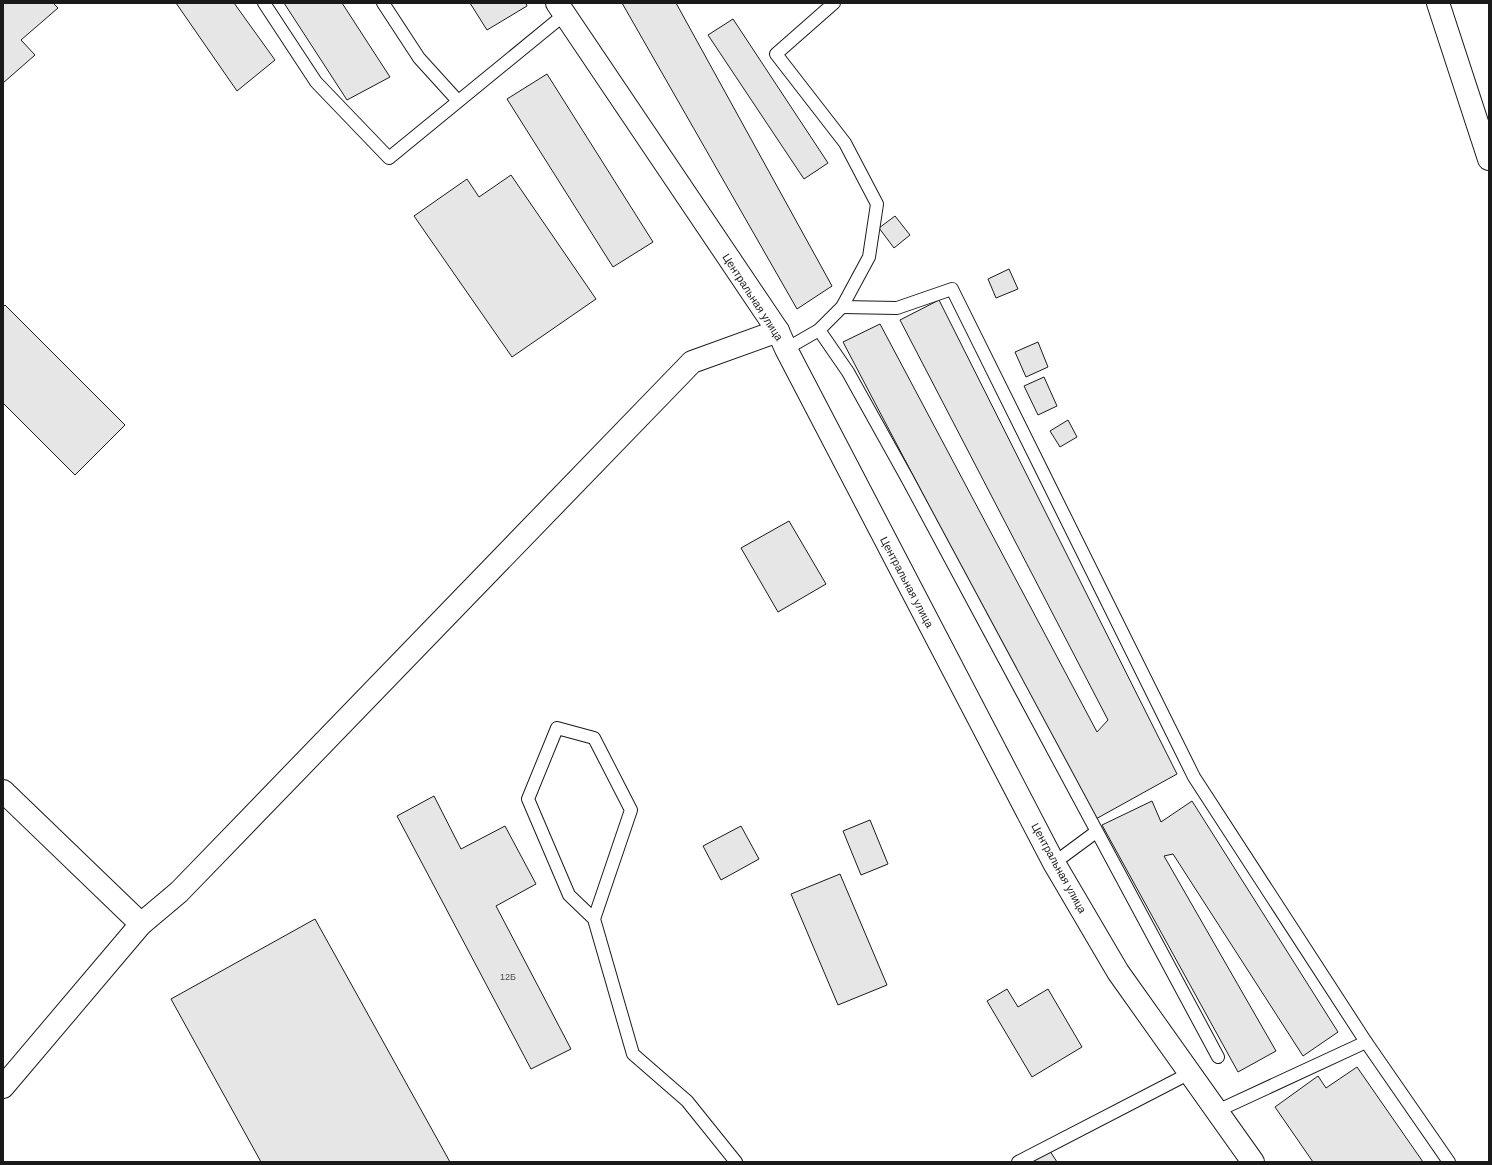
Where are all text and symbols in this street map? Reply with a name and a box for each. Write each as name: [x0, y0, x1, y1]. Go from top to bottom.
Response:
street label: Центральная улица: [720, 251, 786, 343]
street label: Центральная улица: [878, 535, 936, 630]
street label: Центральная улица: [1029, 821, 1089, 916]
house number: 12Б: [500, 972, 516, 982]

